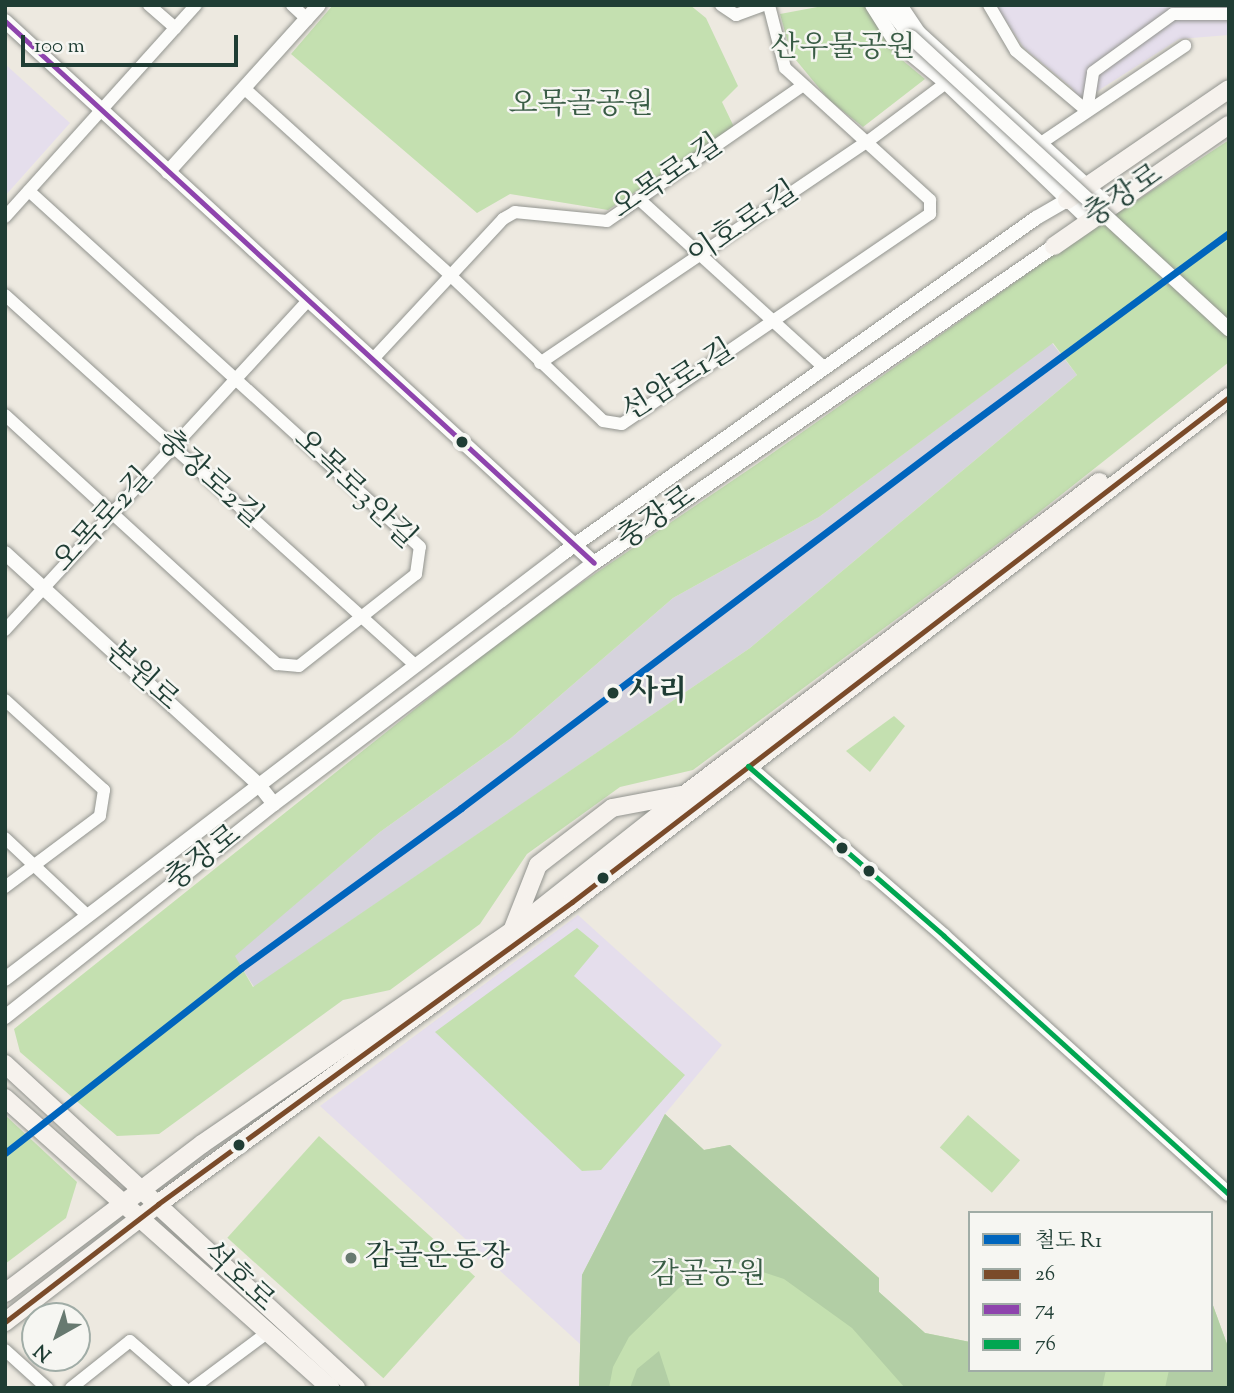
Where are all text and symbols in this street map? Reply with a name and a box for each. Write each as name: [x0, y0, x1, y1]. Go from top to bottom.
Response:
scale bar: [24, 21, 242, 65]
park label: 산우물공원: [771, 31, 915, 67]
text: 100 m: [34, 32, 85, 62]
park label: 오목골공원: [509, 88, 653, 124]
street label: 오목로1길: [606, 128, 730, 228]
street label: 충장로: [1078, 158, 1170, 236]
street label: 이호로1길: [682, 175, 806, 275]
street label: 선암로1길: [616, 333, 742, 431]
street label: 충장로2길: [149, 423, 269, 537]
street label: 오목로3안길: [285, 423, 423, 557]
unlabelled marker: [455, 435, 469, 449]
street label: 오목로2길: [47, 461, 161, 581]
street label: 충장로: [611, 479, 703, 559]
street label: 본원로: [97, 635, 185, 719]
place label: 사리: [629, 675, 687, 711]
marker: 사리: [603, 683, 623, 703]
street label: 충장로: [159, 818, 249, 900]
unlabelled marker: [835, 841, 849, 855]
unlabelled marker: [862, 864, 876, 878]
unlabelled marker: [596, 871, 610, 885]
unlabelled marker: [232, 1138, 246, 1152]
legend: [968, 1211, 1213, 1372]
text: 철도 R1: [1035, 1227, 1102, 1257]
street label: 석호로: [193, 1235, 281, 1321]
place label: 감골운동장: [365, 1240, 510, 1276]
marker: 감골운동장: [343, 1250, 359, 1266]
park label: 감골공원: [650, 1258, 766, 1294]
text: 26: [1035, 1260, 1055, 1290]
text: 74: [1035, 1295, 1055, 1325]
north arrow: [21, 1302, 91, 1372]
text: 76: [1035, 1330, 1056, 1360]
text: N: [29, 1337, 58, 1367]

